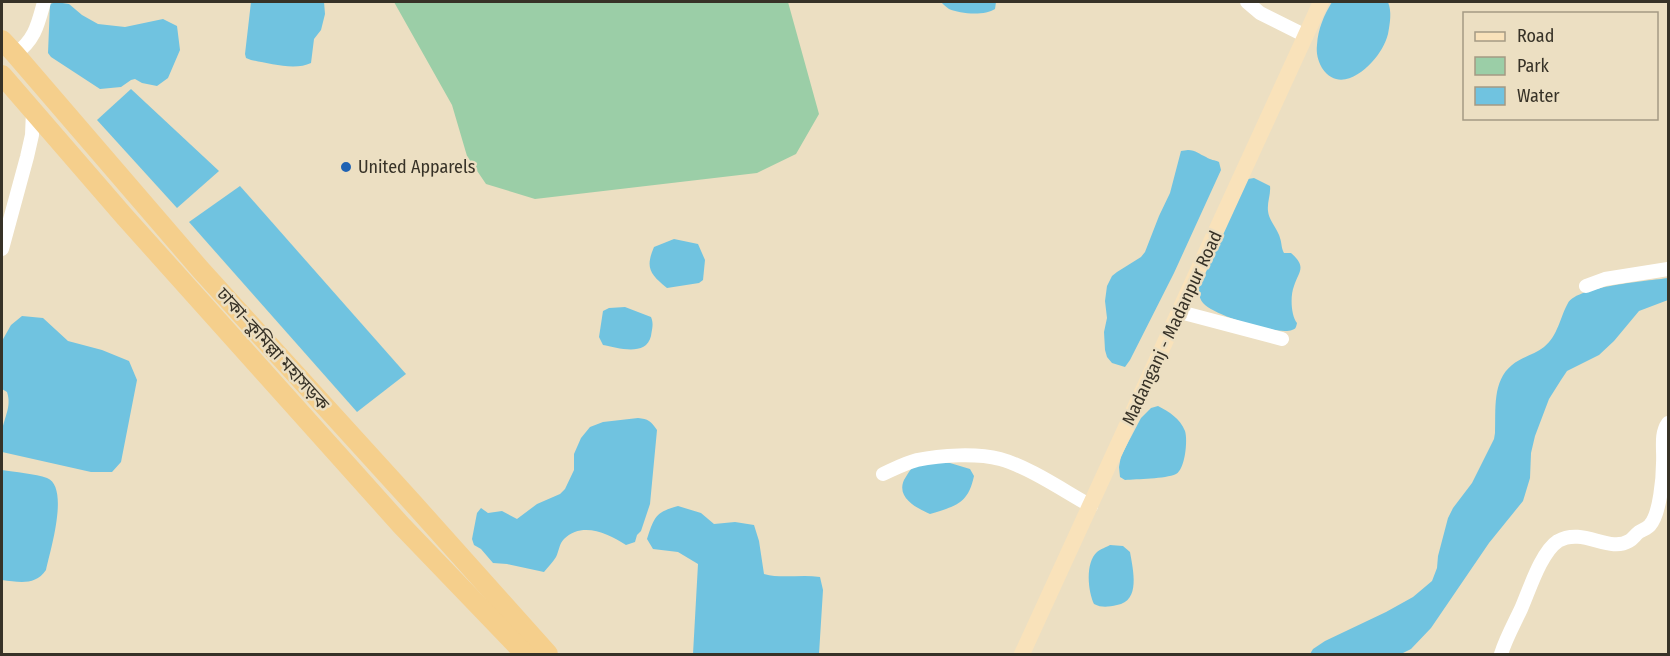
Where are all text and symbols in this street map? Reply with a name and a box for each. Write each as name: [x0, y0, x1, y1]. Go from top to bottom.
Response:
legend: [1463, 12, 1658, 120]
text: Road: [1517, 25, 1554, 47]
text: Park: [1517, 55, 1550, 77]
text: Water: [1517, 85, 1560, 107]
place label: United Apparels: [358, 156, 476, 178]
marker: United Apparels: [339, 160, 353, 174]
street label: Madanganj - Madanpur Road: [1117, 227, 1227, 429]
street label: ঢাকা–কুমিল্লা মহাসড়ক: [211, 282, 334, 415]

